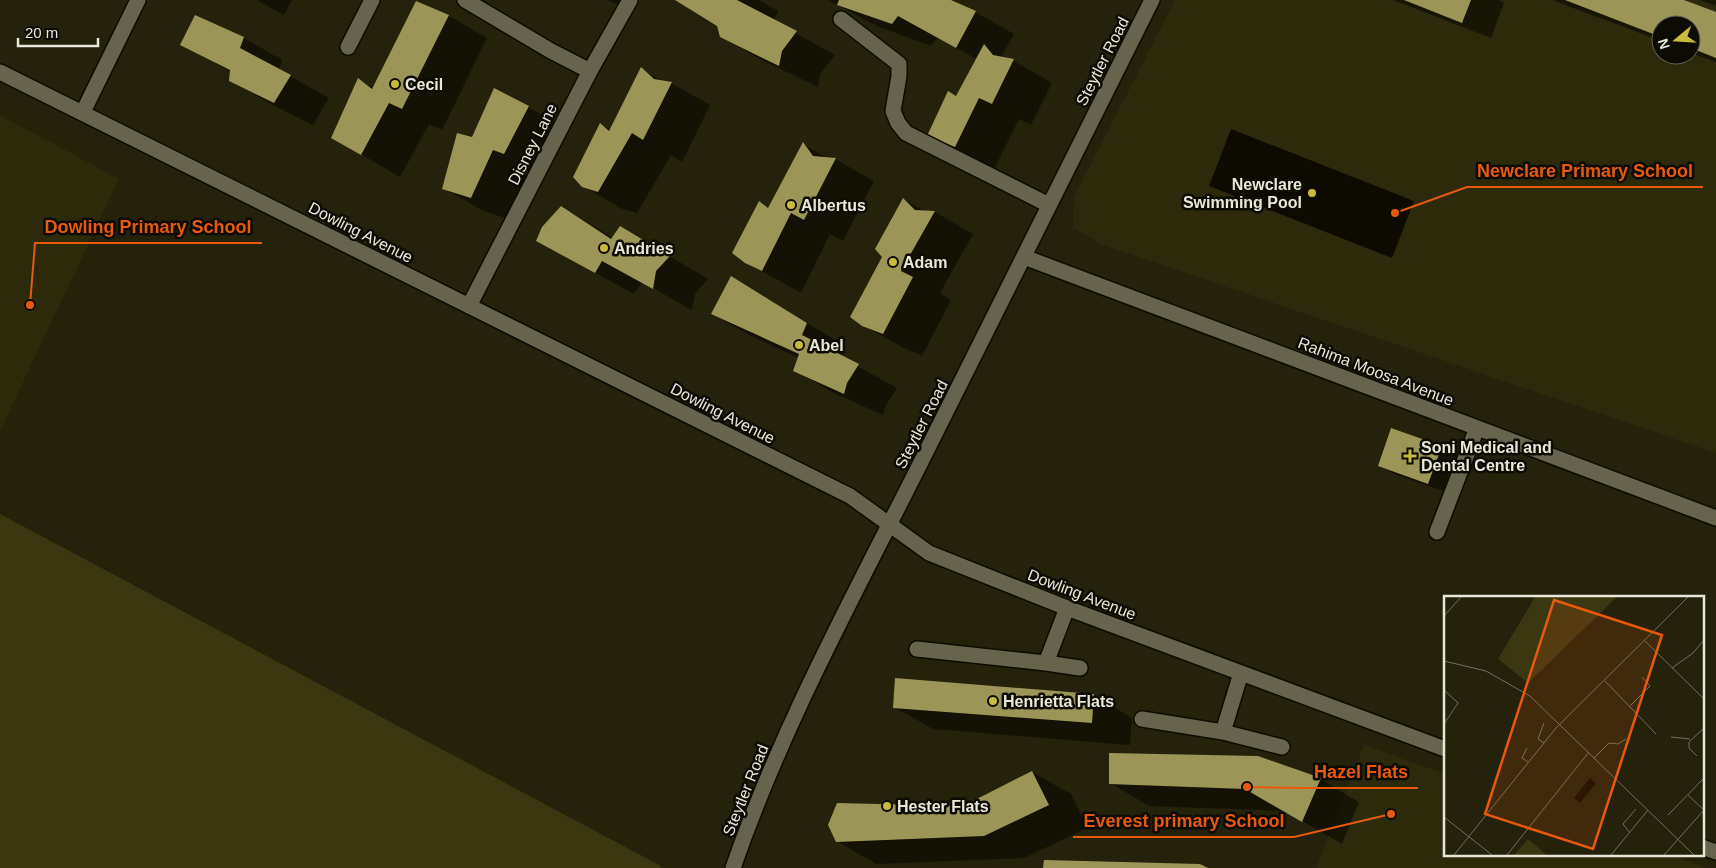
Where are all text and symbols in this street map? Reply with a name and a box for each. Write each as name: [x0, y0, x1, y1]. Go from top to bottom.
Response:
street label: Steytler Road: [1073, 14, 1132, 108]
scale bar: [18, 15, 98, 47]
north arrow: [1651, 15, 1701, 65]
text: 20 m: [25, 24, 58, 41]
text: N: [1654, 37, 1673, 51]
place label: Cecil: [405, 76, 443, 93]
marker: Cecil: [389, 78, 401, 90]
street label: Disney Lane: [505, 101, 560, 188]
callout: Newclare Primary School: [1467, 154, 1703, 187]
text: Newclare Primary School: [1477, 161, 1693, 181]
place label: Newclare Swimming Pool: [1183, 176, 1302, 211]
marker: Newclare Swimming Pool: [1306, 187, 1318, 199]
place label: Albertus: [801, 197, 866, 214]
street label: Dowling Avenue: [306, 199, 416, 266]
marker: Albertus: [785, 199, 797, 211]
callout: Dowling Primary School: [35, 210, 262, 243]
text: Dowling Primary School: [44, 217, 252, 237]
place label: Andries: [614, 240, 674, 257]
marker: Andries: [598, 242, 610, 254]
place label: Adam: [903, 254, 947, 271]
marker: Adam: [887, 256, 899, 268]
street label: Rahima Moosa Avenue: [1296, 334, 1456, 409]
place label: Abel: [809, 337, 844, 354]
marker: Abel: [793, 339, 805, 351]
street label: Steytler Road: [892, 377, 951, 471]
street label: Dowling Avenue: [668, 380, 778, 447]
place label: Soni Medical and Dental Centre: [1421, 439, 1552, 474]
marker: Soni Medical and Dental Centre: [1403, 449, 1417, 463]
street label: Dowling Avenue: [1025, 566, 1138, 623]
inset map: [1444, 596, 1704, 856]
place label: Henrietta Flats: [1003, 693, 1114, 710]
marker: Henrietta Flats: [987, 695, 999, 707]
street label: Steytler Road: [719, 742, 772, 838]
callout: Hazel Flats: [1303, 755, 1418, 788]
text: Hazel Flats: [1314, 762, 1408, 782]
place label: Hester Flats: [897, 798, 989, 815]
marker: Hester Flats: [881, 800, 893, 812]
callout: Everest primary School: [1073, 804, 1294, 837]
text: Everest primary School: [1083, 811, 1285, 831]

